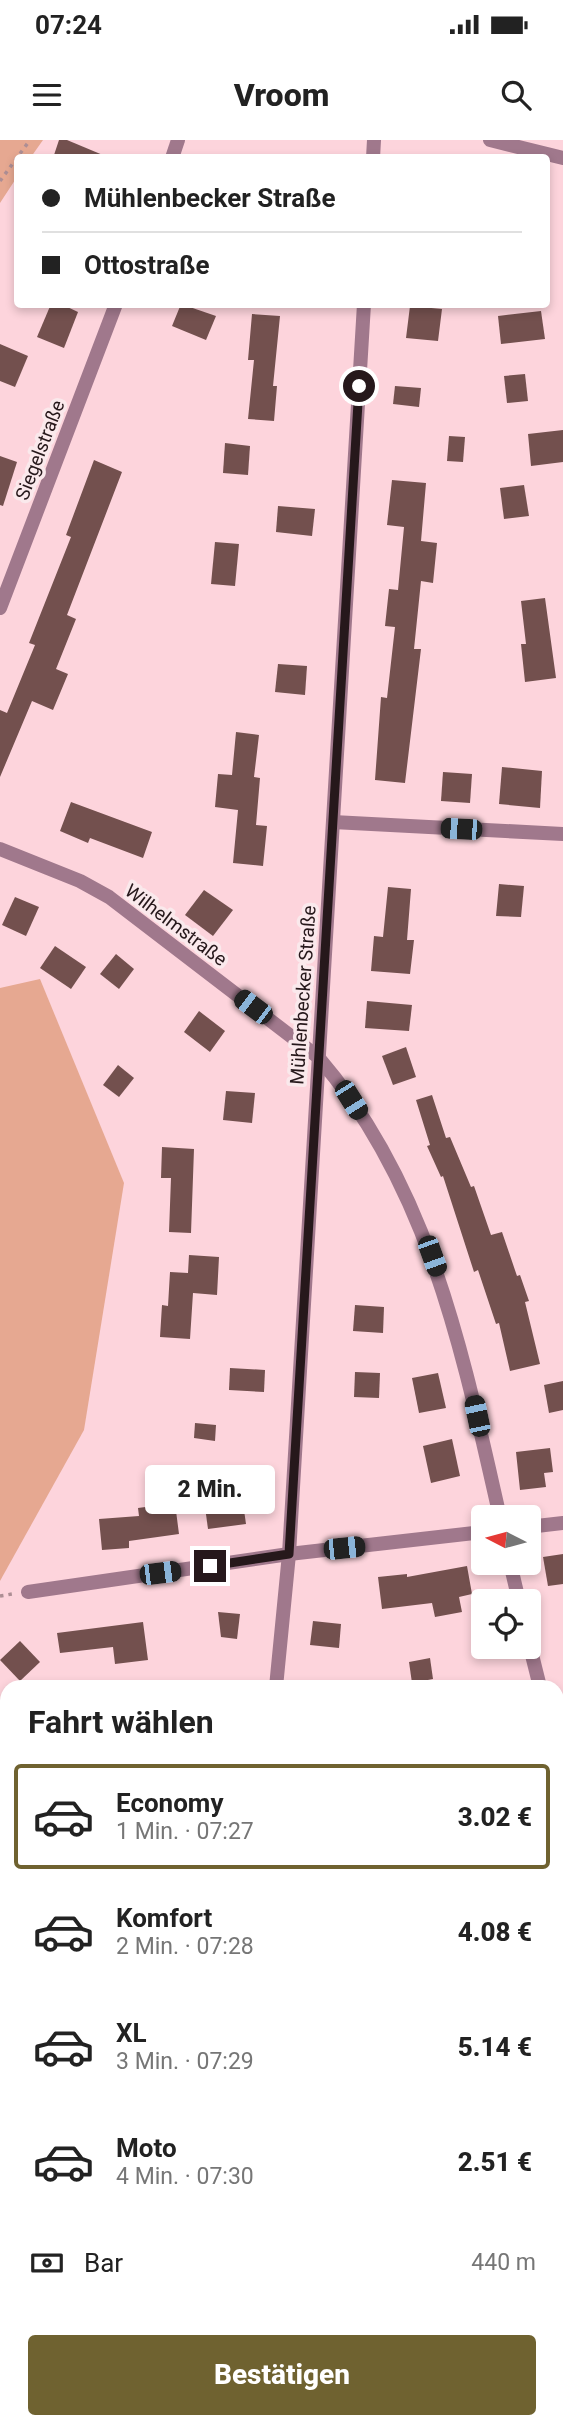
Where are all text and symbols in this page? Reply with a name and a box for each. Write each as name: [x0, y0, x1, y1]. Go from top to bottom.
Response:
text: 07:24: [35, 10, 102, 40]
icon: menu: [28, 76, 66, 114]
text: Vroom: [234, 76, 329, 114]
icon: search: [497, 76, 535, 114]
text: Mühlenbecker Straße: [84, 183, 336, 213]
text: Ottostraße: [84, 250, 210, 280]
route start: [343, 370, 375, 402]
street label: Siegelstraße: [10, 397, 70, 503]
car: [440, 817, 483, 841]
street label: Wilhelmstraße: [120, 879, 232, 971]
street label: Mühlenbecker Straße: [285, 905, 321, 1085]
car: [230, 986, 277, 1028]
car: [331, 1077, 372, 1123]
car: [415, 1233, 450, 1279]
car: [463, 1393, 492, 1439]
callout: 2 Min.: [145, 1464, 275, 1514]
text: 2 Min.: [177, 1476, 243, 1503]
north arrow: [471, 1505, 541, 1575]
map controls: [471, 1505, 541, 1659]
car: [323, 1535, 366, 1561]
route end: [194, 1550, 226, 1582]
car: [138, 1560, 183, 1586]
button: locate: [471, 1589, 541, 1659]
text: Fahrt wählen: [28, 1703, 214, 1741]
icon: car: [32, 1785, 95, 1848]
text: Economy: [116, 1788, 223, 1818]
text: 3.02 €: [458, 1802, 532, 1832]
text: 1 Min. · 07:27: [116, 1818, 254, 1845]
icon: car: [32, 1900, 95, 1963]
text: Komfort: [116, 1903, 212, 1933]
text: 4.08 €: [458, 1917, 532, 1947]
text: 2 Min. · 07:28: [116, 1933, 254, 1960]
icon: car: [32, 2015, 95, 2078]
text: XL: [116, 2018, 147, 2048]
text: 5.14 €: [458, 2032, 532, 2062]
text: 3 Min. · 07:29: [116, 2048, 254, 2075]
icon: car: [32, 2130, 95, 2193]
text: Moto: [116, 2133, 177, 2163]
text: 2.51 €: [458, 2147, 532, 2177]
text: 4 Min. · 07:30: [116, 2163, 254, 2190]
icon: cash: [28, 2244, 66, 2282]
text: Bar: [84, 2248, 123, 2278]
text: 440 m: [471, 2249, 536, 2276]
button: Bestätigen: [28, 2335, 536, 2415]

